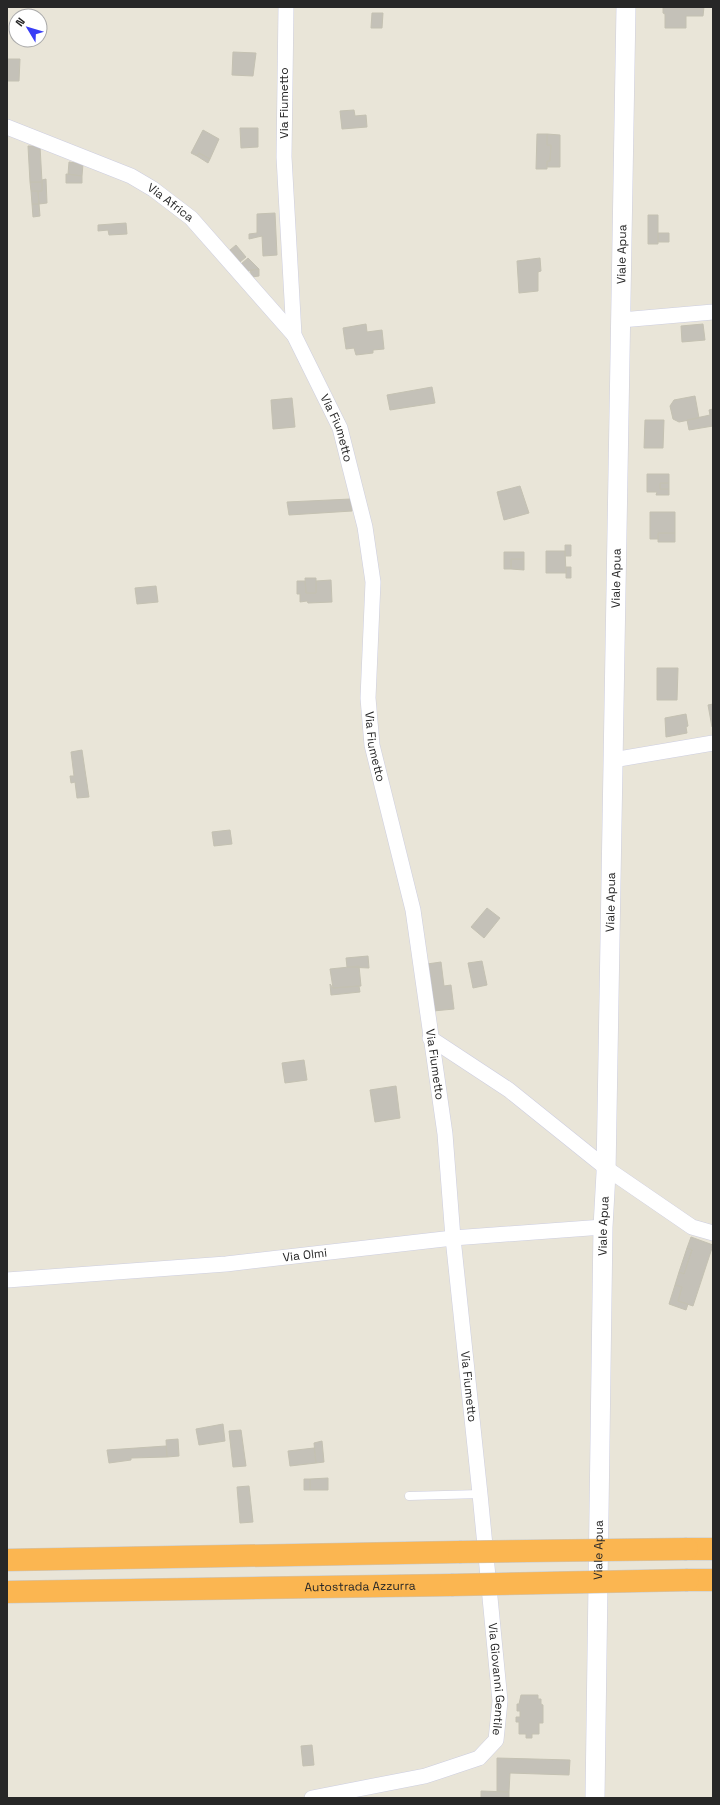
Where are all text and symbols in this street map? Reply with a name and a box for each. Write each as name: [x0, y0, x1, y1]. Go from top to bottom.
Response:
north arrow: [8, 8, 48, 48]
text: N: [12, 15, 28, 29]
street label: Via Fiumetto: [276, 67, 292, 139]
street label: Via Africa: [145, 180, 197, 225]
street label: Viale Apua: [613, 224, 630, 284]
street label: Via Fiumetto: [317, 391, 356, 464]
street label: Viale Apua: [608, 548, 625, 608]
street label: Via Fiumetto: [361, 711, 389, 784]
street label: Viale Apua: [602, 872, 619, 932]
street label: Via Fiumetto: [422, 1028, 448, 1101]
street label: Viale Apua: [595, 1196, 613, 1256]
street label: Via Olmi: [282, 1244, 328, 1265]
street label: Via Fiumetto: [457, 1350, 480, 1423]
street label: Viale Apua: [590, 1520, 607, 1580]
street label: Autostrada Azzurra: [304, 1578, 416, 1595]
street label: Via Giovanni Gentile: [484, 1622, 508, 1736]

